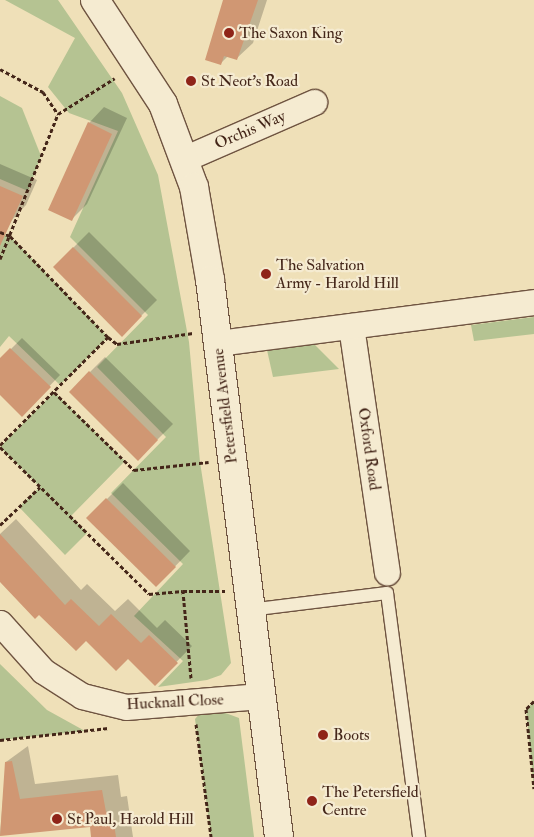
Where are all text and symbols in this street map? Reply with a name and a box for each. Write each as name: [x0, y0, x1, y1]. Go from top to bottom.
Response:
place label: The Saxon King: [239, 23, 343, 43]
marker: The Saxon King: [223, 27, 235, 39]
place label: St Neot's Road: [201, 71, 298, 91]
marker: St Neot's Road: [185, 75, 197, 87]
street label: Orchis Way: [212, 106, 288, 154]
place label: The Salvation Army - Harold Hill: [276, 255, 399, 293]
marker: The Salvation Army - Harold Hill: [260, 268, 272, 280]
street label: Petersfield Avenue: [208, 347, 242, 465]
street label: Oxford Road: [354, 406, 384, 492]
street label: Hucknall Close: [126, 690, 224, 714]
place label: Boots: [333, 725, 370, 745]
marker: Boots: [317, 729, 329, 741]
place label: The Petersfield Centre: [322, 782, 419, 820]
marker: The Petersfield Centre: [306, 795, 318, 807]
place label: St Paul, Harold Hill: [67, 809, 194, 829]
marker: St Paul, Harold Hill: [51, 813, 63, 825]

